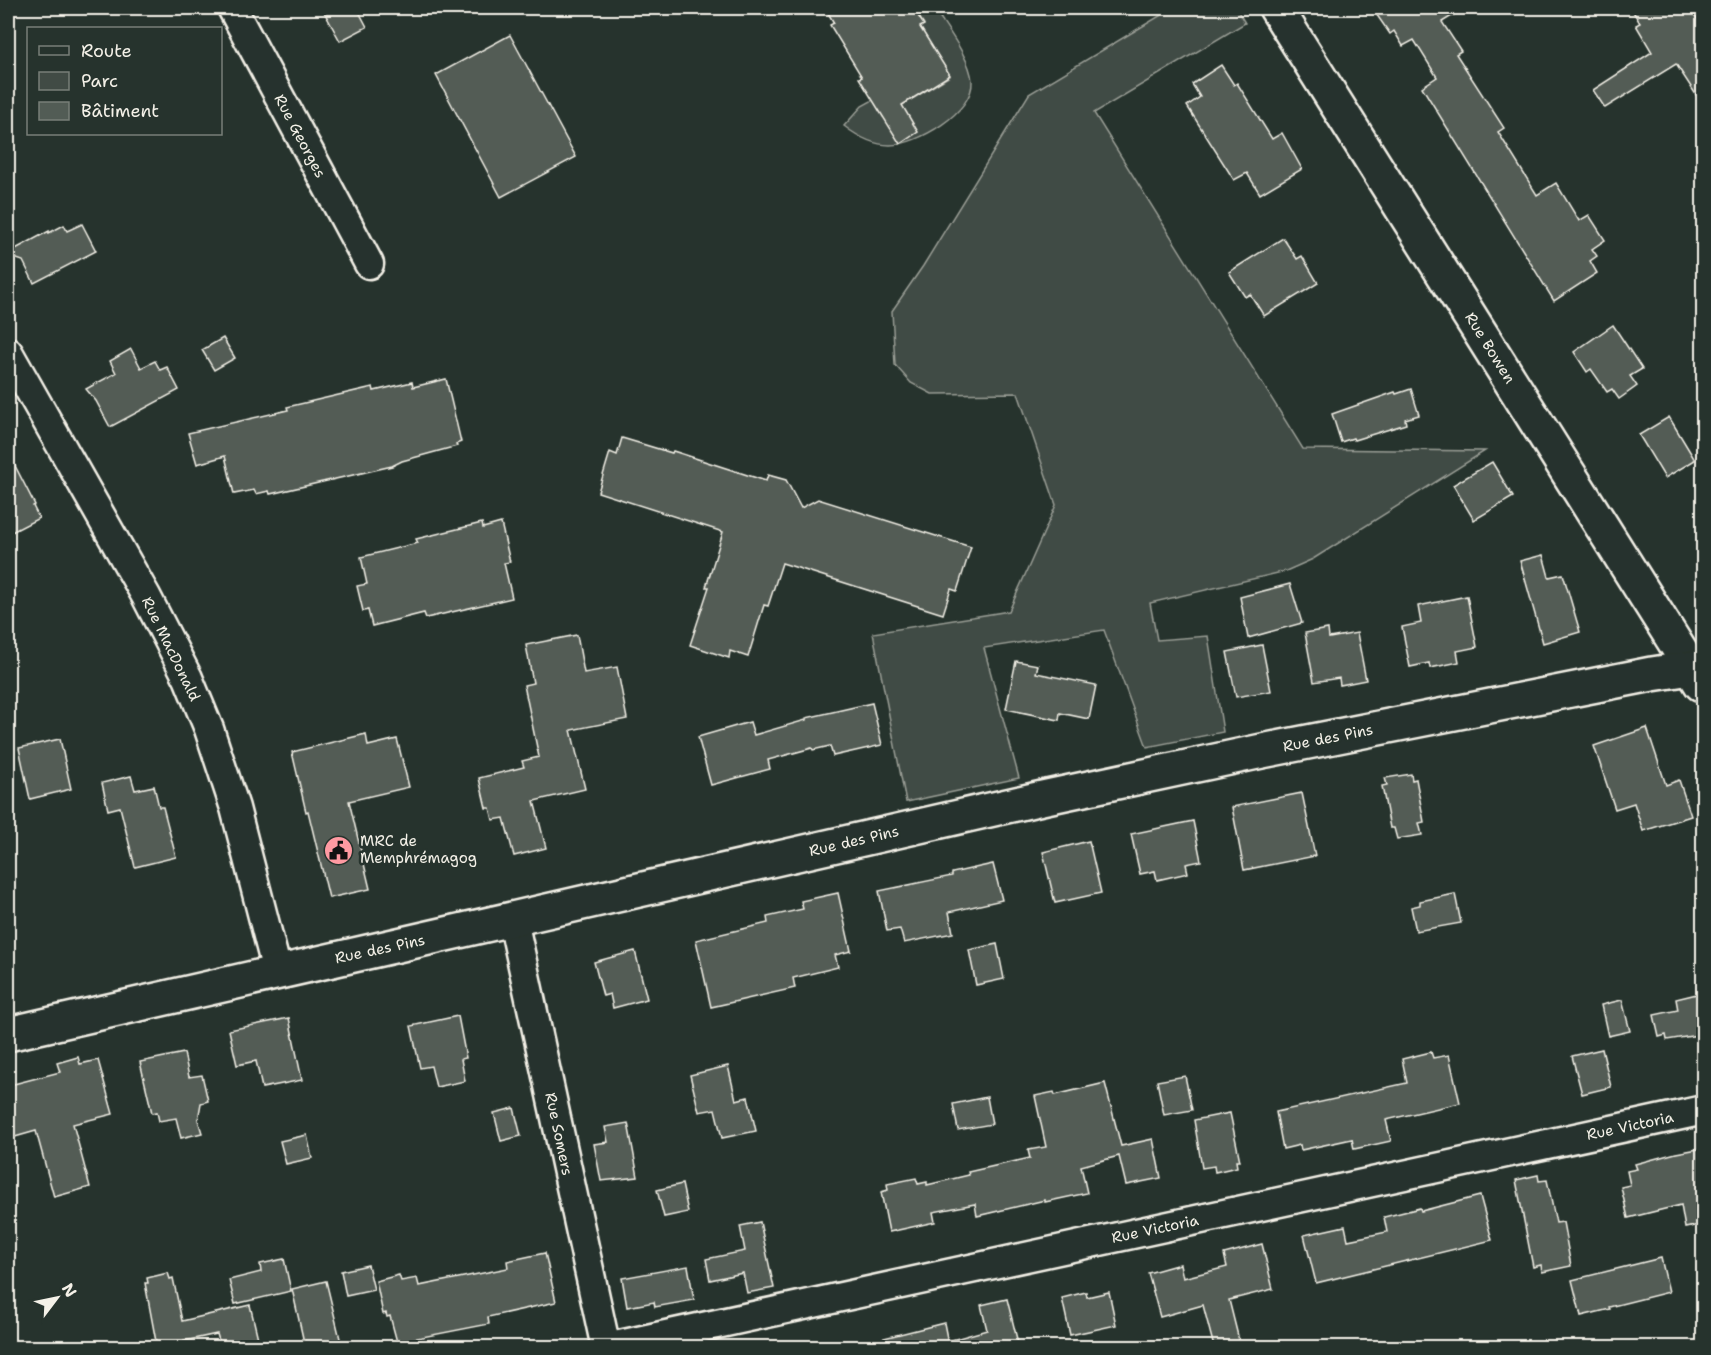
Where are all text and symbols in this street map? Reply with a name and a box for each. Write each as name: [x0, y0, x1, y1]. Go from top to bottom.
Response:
legend: [27, 27, 222, 135]
text: Route: [81, 39, 132, 63]
text: Parc: [81, 69, 118, 93]
street label: Rue Georges: [270, 91, 330, 181]
text: Bâtiment: [81, 99, 159, 123]
street label: Rue Bowen: [1460, 309, 1520, 387]
street label: Rue MacDonald: [137, 593, 205, 705]
street label: Rue des Pins: [1281, 719, 1375, 757]
street label: Rue des Pins: [807, 821, 901, 861]
place label: MRC de Memphrémagog: [360, 831, 477, 868]
public building icon: MRC de Memphrémagog: [323, 834, 355, 866]
street label: Rue des Pins: [333, 930, 427, 968]
street label: Rue Somers: [540, 1091, 578, 1177]
street label: Rue Victoria: [1585, 1107, 1676, 1145]
street label: Rue Victoria: [1110, 1210, 1201, 1248]
north arrow: [27, 1268, 87, 1328]
text: N: [57, 1279, 82, 1301]

